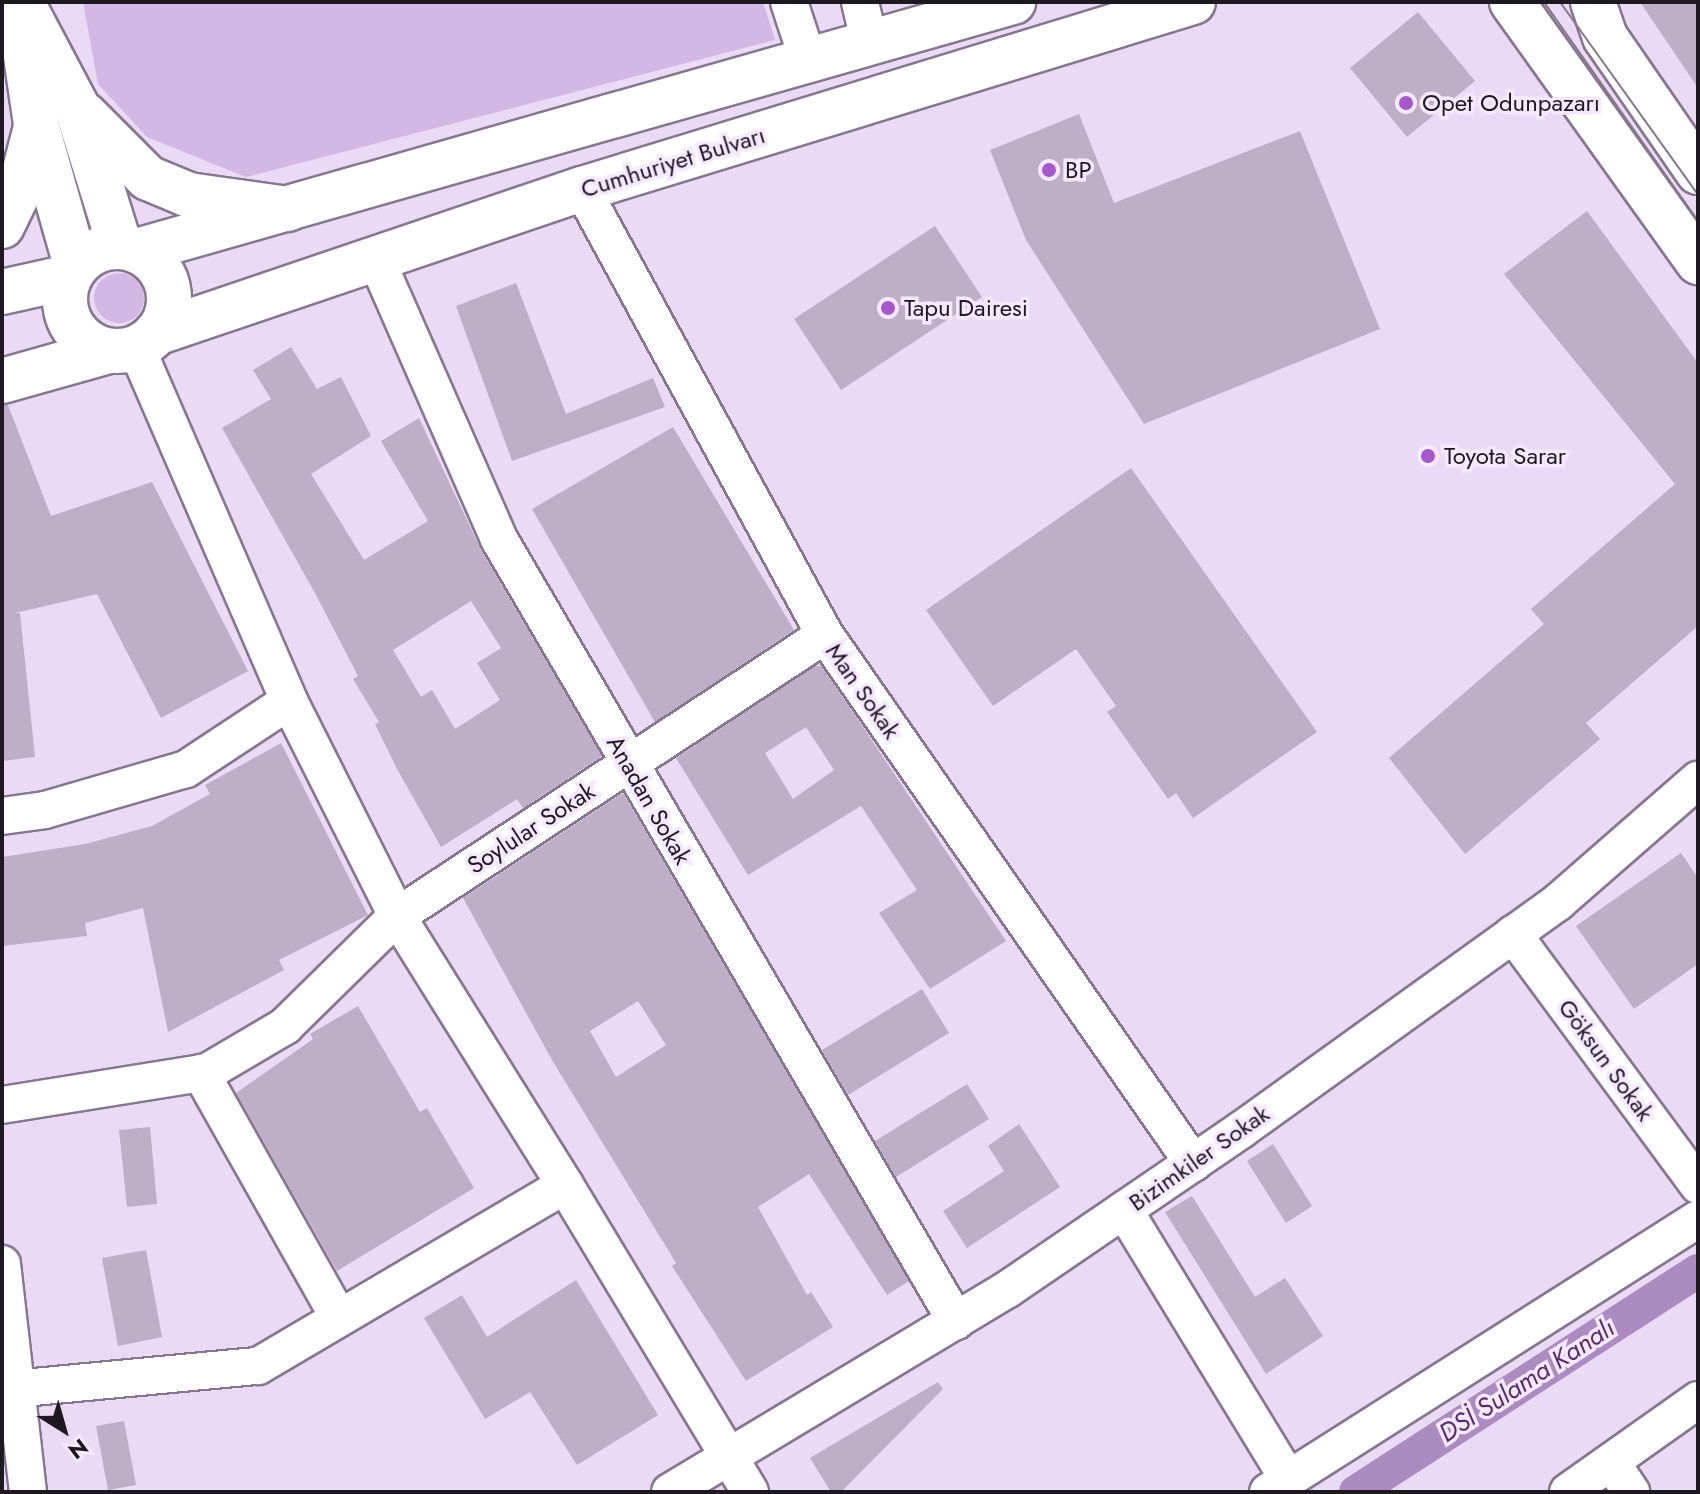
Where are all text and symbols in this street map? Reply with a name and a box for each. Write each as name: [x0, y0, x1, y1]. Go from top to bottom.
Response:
place label: Opet Odunpazarı: [1422, 89, 1600, 117]
marker: Opet Odunpazarı: [1397, 94, 1415, 112]
street label: Cumhuriyet Bulvarı: [577, 120, 769, 204]
place label: BP: [1065, 156, 1092, 184]
marker: BP: [1040, 161, 1058, 179]
place label: Tapu Dairesi: [904, 294, 1028, 322]
marker: Tapu Dairesi: [879, 299, 897, 317]
place label: Toyota Sarar: [1444, 442, 1566, 470]
marker: Toyota Sarar: [1419, 447, 1437, 465]
street label: Man Sokak: [820, 638, 906, 744]
street label: Anadan Sokak: [601, 730, 697, 870]
street label: Soylular Sokak: [462, 776, 600, 880]
street label: Göksun Sokak: [1552, 994, 1660, 1126]
street label: Bizimkiler Sokak: [1123, 1099, 1275, 1217]
water label: DSİ Sulama Kanalı: [1433, 1313, 1621, 1449]
north arrow: [24, 1390, 104, 1470]
text: N: [62, 1431, 95, 1467]

